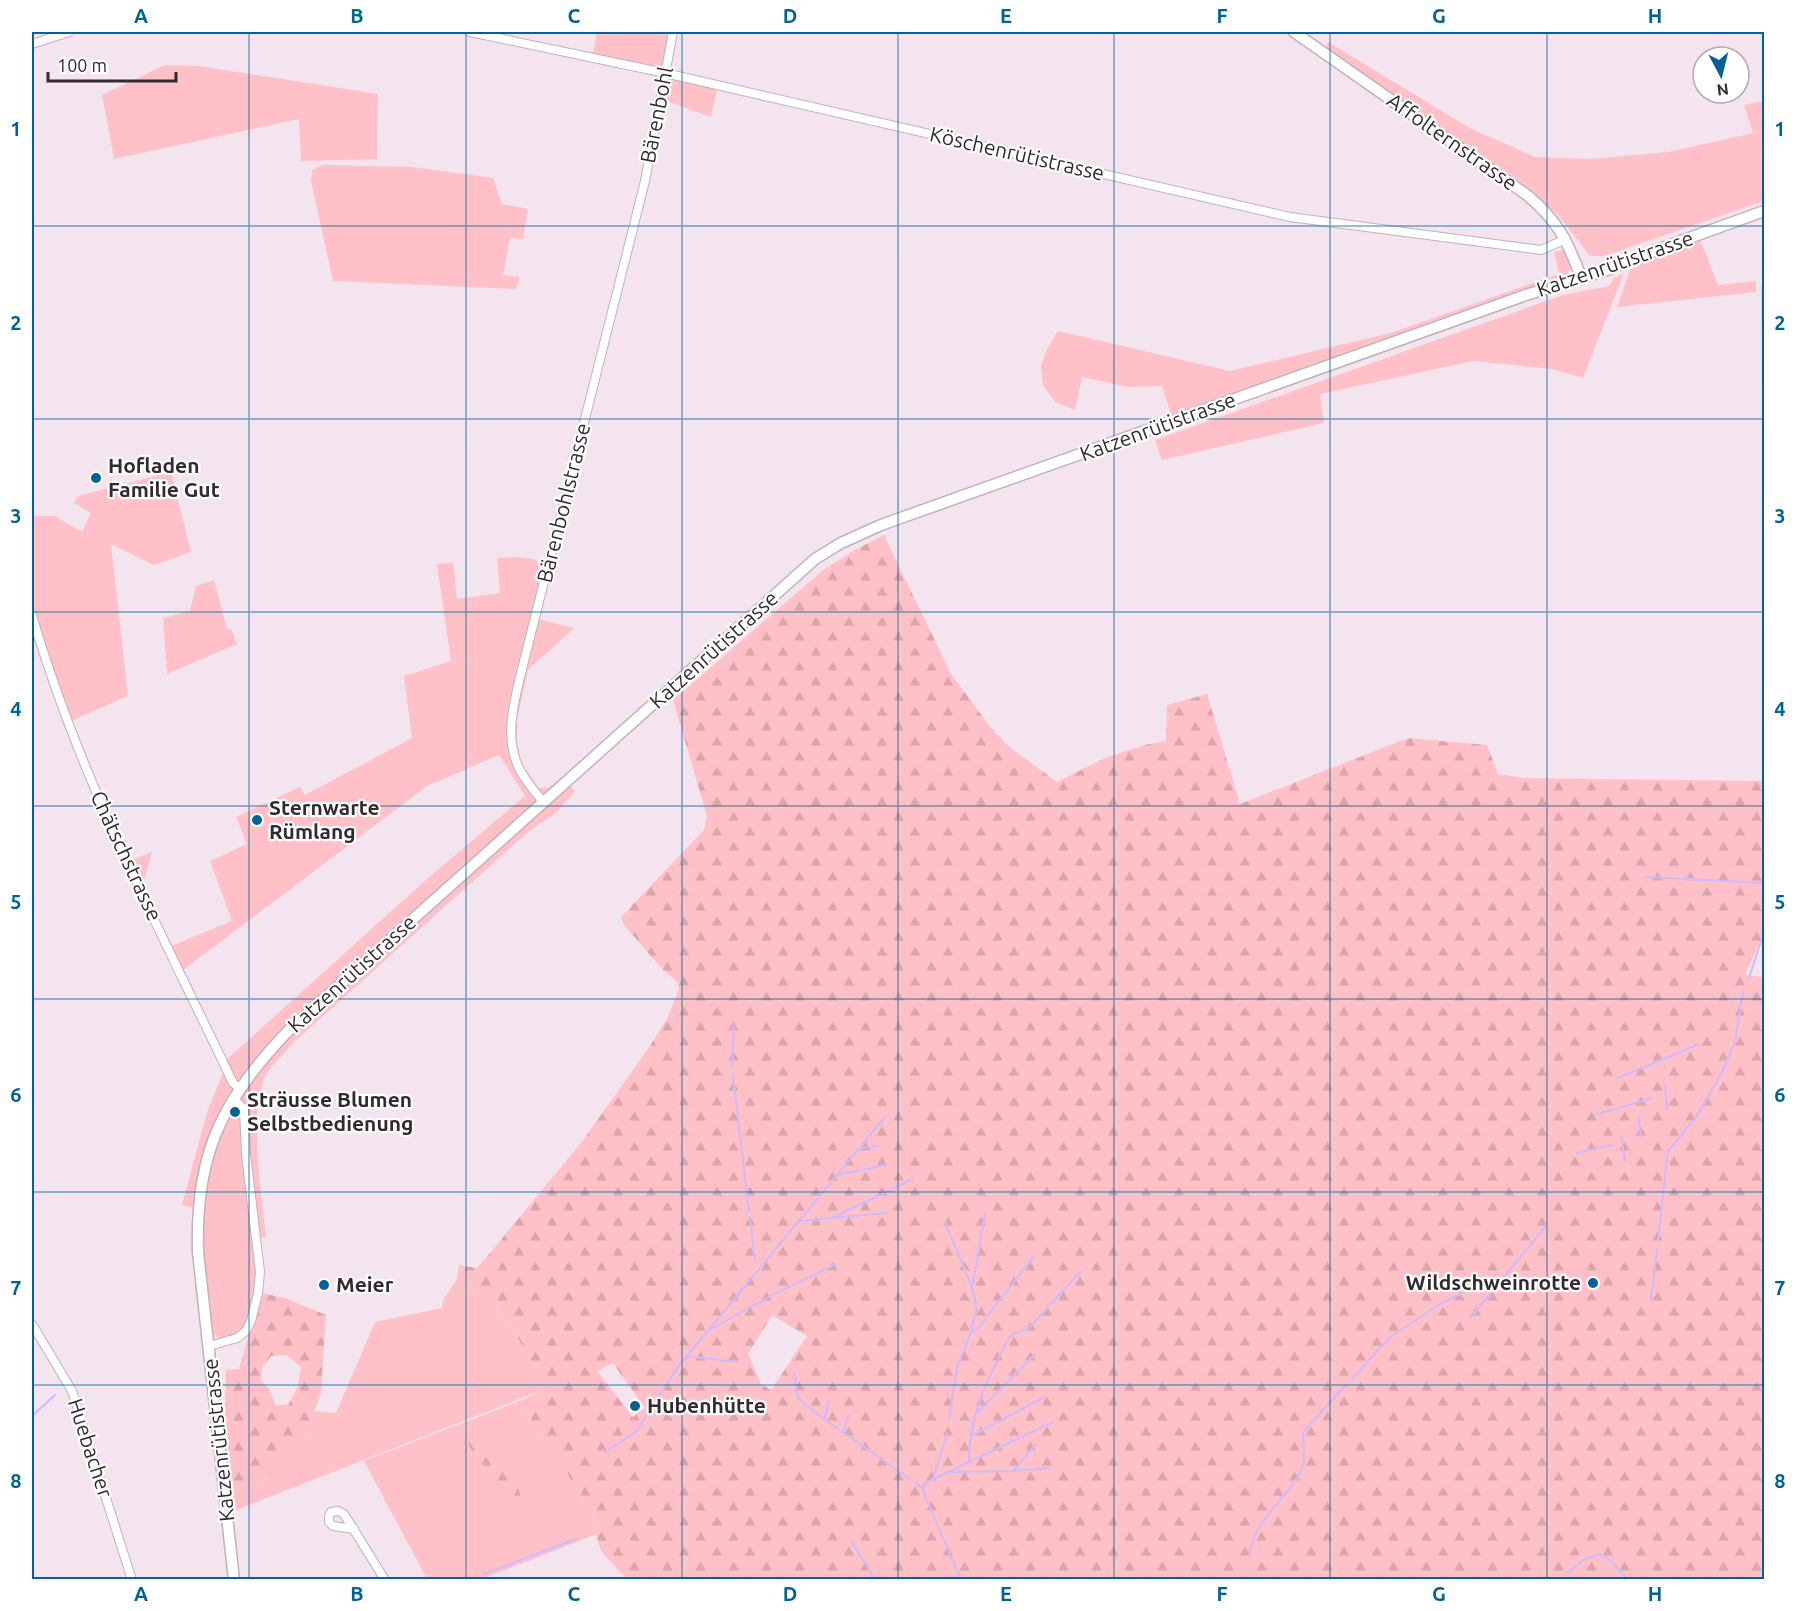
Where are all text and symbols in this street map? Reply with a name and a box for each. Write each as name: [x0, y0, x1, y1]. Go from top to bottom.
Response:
text: A: [134, 4, 148, 27]
text: B: [350, 4, 364, 27]
text: C: [568, 4, 581, 27]
text: D: [783, 4, 797, 27]
text: E: [1000, 4, 1012, 27]
text: F: [1216, 4, 1228, 27]
text: G: [1432, 4, 1446, 27]
text: H: [1648, 4, 1662, 27]
scale bar: [48, 45, 176, 83]
north arrow: [1691, 45, 1751, 105]
text: 100 m: [57, 55, 107, 75]
street label: Bärenbohl: [635, 65, 677, 165]
text: N: [1716, 80, 1730, 100]
street label: Affolternstrasse: [1383, 87, 1522, 195]
text: 1: [10, 117, 22, 140]
text: 1: [1774, 117, 1786, 140]
street label: Köschenrütistrasse: [928, 121, 1107, 185]
street label: Katzenrütistrasse: [1533, 225, 1696, 301]
text: 2: [10, 311, 22, 334]
text: 2: [1774, 311, 1786, 334]
street label: Katzenrütistrasse: [1076, 387, 1239, 465]
street label: Bärenbohlstrasse: [532, 420, 594, 585]
place label: Hofladen Familie Gut: [108, 453, 220, 501]
marker: Hofladen Familie Gut: [89, 471, 103, 485]
text: 3: [10, 504, 22, 527]
text: 3: [1774, 504, 1786, 527]
street label: Katzenrütistrasse: [644, 585, 782, 713]
text: 4: [10, 697, 22, 720]
text: 4: [1774, 697, 1786, 720]
street label: Chätschstrasse: [86, 787, 168, 924]
place label: Sternwarte Rümlang: [269, 795, 380, 843]
marker: Sternwarte Rümlang: [250, 813, 264, 827]
text: 5: [10, 890, 22, 913]
text: 5: [1774, 890, 1786, 913]
street label: Katzenrütistrasse: [282, 909, 420, 1037]
text: 6: [10, 1083, 22, 1106]
text: 6: [1774, 1083, 1786, 1106]
place label: Sträusse Blumen Selbstbedienung: [247, 1087, 413, 1135]
marker: Sträusse Blumen Selbstbedienung: [228, 1105, 242, 1119]
place label: Wildschweinrotte: [1406, 1270, 1581, 1294]
place label: Meier: [336, 1272, 394, 1296]
text: 7: [10, 1276, 22, 1299]
marker: Wildschweinrotte: [1586, 1276, 1600, 1290]
text: 7: [1774, 1276, 1786, 1299]
marker: Meier: [317, 1278, 331, 1292]
street label: Katzenrütistrasse: [197, 1357, 239, 1523]
place label: Hubenhütte: [647, 1393, 766, 1417]
street label: Huebacher: [64, 1395, 118, 1500]
marker: Hubenhütte: [628, 1399, 642, 1413]
text: 8: [10, 1469, 22, 1492]
text: 8: [1774, 1469, 1786, 1492]
text: A: [134, 1582, 148, 1605]
text: B: [350, 1582, 364, 1605]
text: C: [568, 1582, 581, 1605]
text: D: [783, 1582, 797, 1605]
text: E: [1000, 1582, 1012, 1605]
text: F: [1216, 1582, 1228, 1605]
text: G: [1432, 1582, 1446, 1605]
text: H: [1648, 1582, 1662, 1605]

